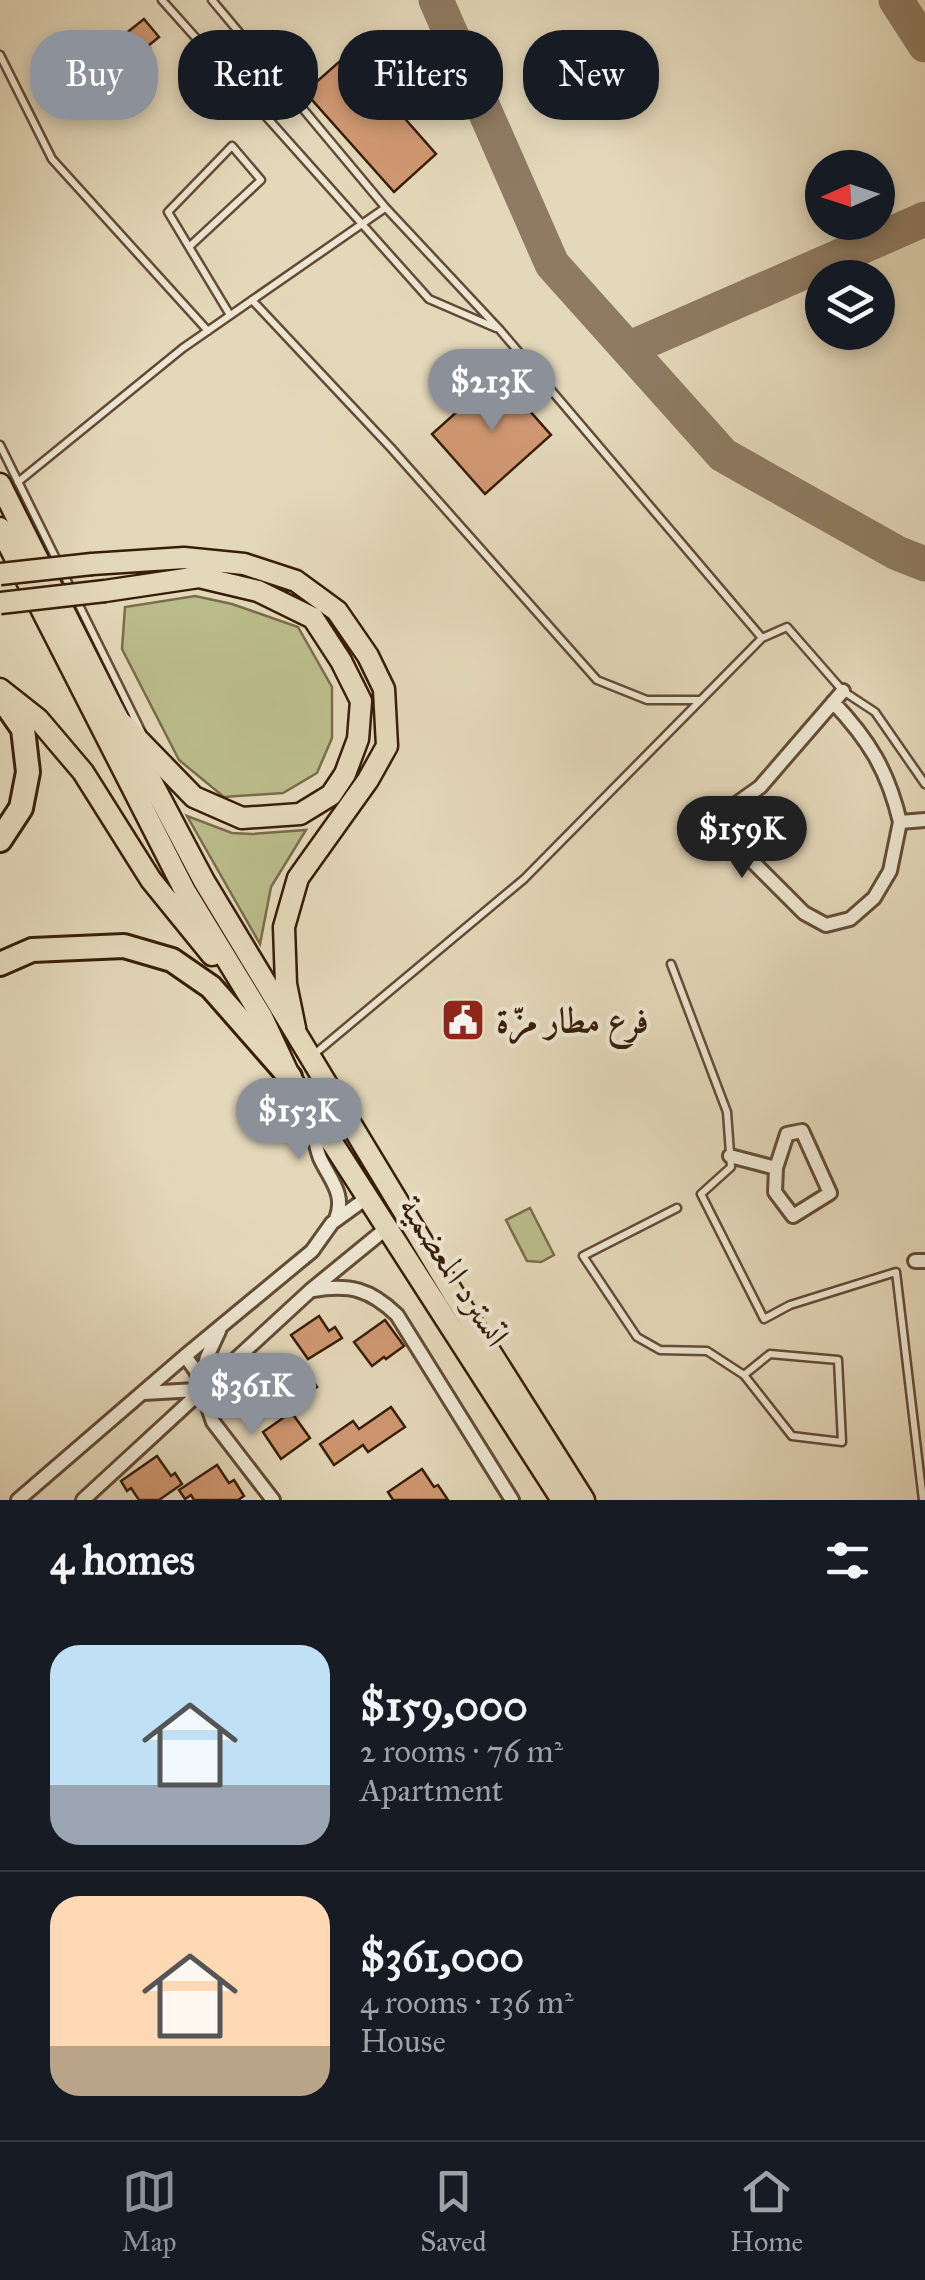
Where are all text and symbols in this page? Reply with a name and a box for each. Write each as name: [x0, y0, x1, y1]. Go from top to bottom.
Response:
chip: Buy: [30, 30, 158, 120]
chip: Rent: [178, 30, 318, 120]
chip: Filters: [338, 30, 503, 120]
chip: New: [523, 30, 659, 120]
north arrow: [805, 150, 895, 240]
map controls: [805, 150, 895, 350]
button: layers: [805, 260, 895, 350]
pin: $213K: [422, 349, 562, 434]
text: $213K: [450, 362, 534, 401]
pin: $159K: [672, 796, 812, 881]
text: $159K: [699, 809, 785, 848]
public building icon: فرع مطار مزّة: [440, 997, 486, 1043]
place label: فرع مطار مزّة: [496, 999, 649, 1049]
pin: $153K: [229, 1078, 369, 1163]
text: $153K: [258, 1091, 340, 1130]
street label: اتسترد المعضمية: [389, 1188, 519, 1354]
pin: $361K: [182, 1353, 322, 1438]
text: $361K: [210, 1366, 294, 1405]
icon: filters: [820, 1533, 875, 1588]
text: 4 homes: [50, 1534, 195, 1586]
text: $159,000: [360, 1680, 528, 1732]
icon: home: [130, 1685, 250, 1805]
text: 2 rooms · 76 m²: [360, 1732, 563, 1771]
text: Apartment: [360, 1771, 503, 1810]
text: $361,000: [360, 1931, 524, 1983]
icon: home: [130, 1936, 250, 2056]
text: 4 rooms · 136 m²: [360, 1983, 573, 2022]
text: House: [360, 2022, 446, 2061]
tab: Map: [122, 2164, 177, 2259]
tab: Saved: [420, 2164, 487, 2259]
tab: Home: [730, 2164, 803, 2259]

